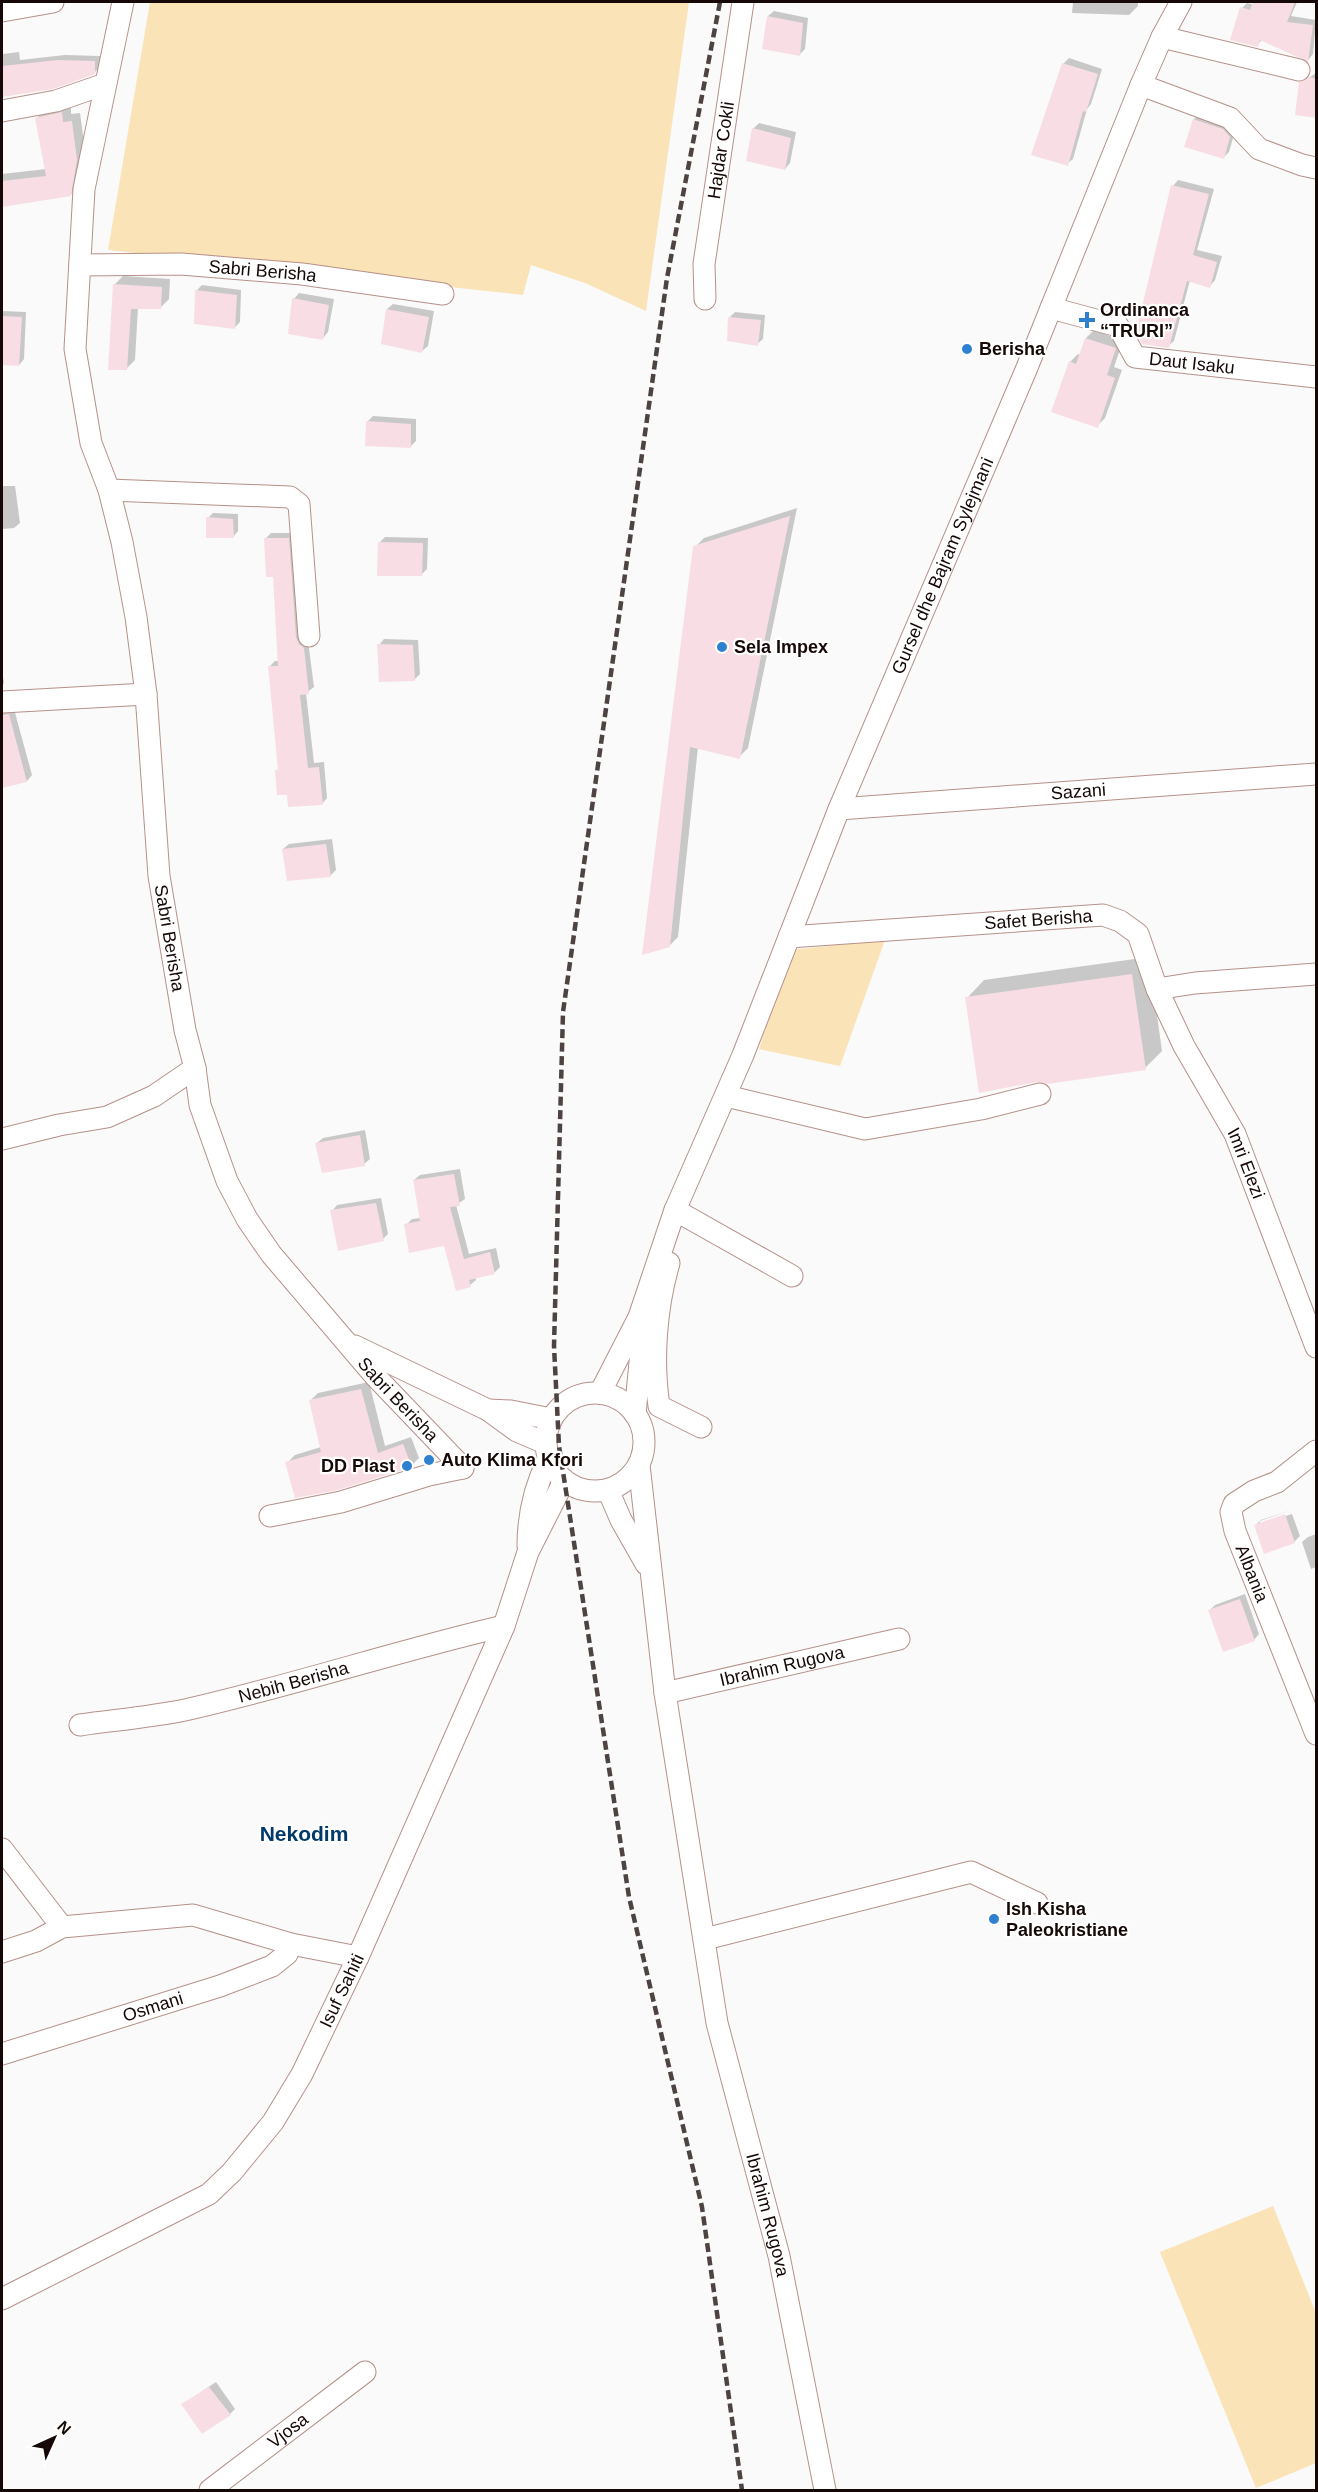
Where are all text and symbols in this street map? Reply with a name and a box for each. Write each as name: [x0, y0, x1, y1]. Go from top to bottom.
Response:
street label: Hajdar Cokli: [704, 100, 738, 200]
street label: Sabri Berisha: [208, 256, 319, 286]
place label: Ordinanca “TRURI”: [1100, 300, 1190, 341]
marker: Ordinanca “TRURI”: [1078, 311, 1096, 329]
place label: Berisha: [979, 339, 1046, 359]
marker: Berisha: [960, 342, 974, 356]
street label: Daut Isaku: [1148, 349, 1236, 378]
street label: Gursel dhe Bajram Sylejmani: [888, 455, 998, 677]
place label: Sela Impex: [734, 637, 828, 657]
marker: Sela Impex: [715, 640, 729, 654]
street label: Sazani: [1050, 779, 1107, 803]
street label: Sabri Berisha: [151, 883, 189, 994]
street label: Safet Berisha: [984, 906, 1094, 933]
street label: Imri Elezi: [1223, 1124, 1269, 1201]
street label: Sabri Berisha: [354, 1353, 443, 1446]
place label: Auto Klima Kfori: [441, 1450, 583, 1470]
marker: Auto Klima Kfori: [422, 1453, 436, 1467]
place label: DD Plast: [321, 1456, 395, 1476]
marker: DD Plast: [400, 1459, 414, 1473]
street label: Albania: [1232, 1542, 1273, 1606]
street label: Ibrahim Rugova: [718, 1642, 847, 1690]
street label: Nebih Berisha: [236, 1657, 352, 1707]
district label: Nekodim: [260, 1822, 348, 1845]
place label: Ish Kisha Paleokristiane: [1006, 1899, 1128, 1940]
marker: Ish Kisha Paleokristiane: [987, 1912, 1001, 1926]
street label: Isuf Sahiti: [316, 1951, 368, 2031]
street label: Osmani: [120, 1988, 185, 2026]
street label: Ibrahim Rugova: [742, 2151, 793, 2279]
north arrow: [24, 2408, 84, 2468]
street label: Vjosa: [264, 2408, 313, 2452]
text: N: [54, 2418, 74, 2438]

